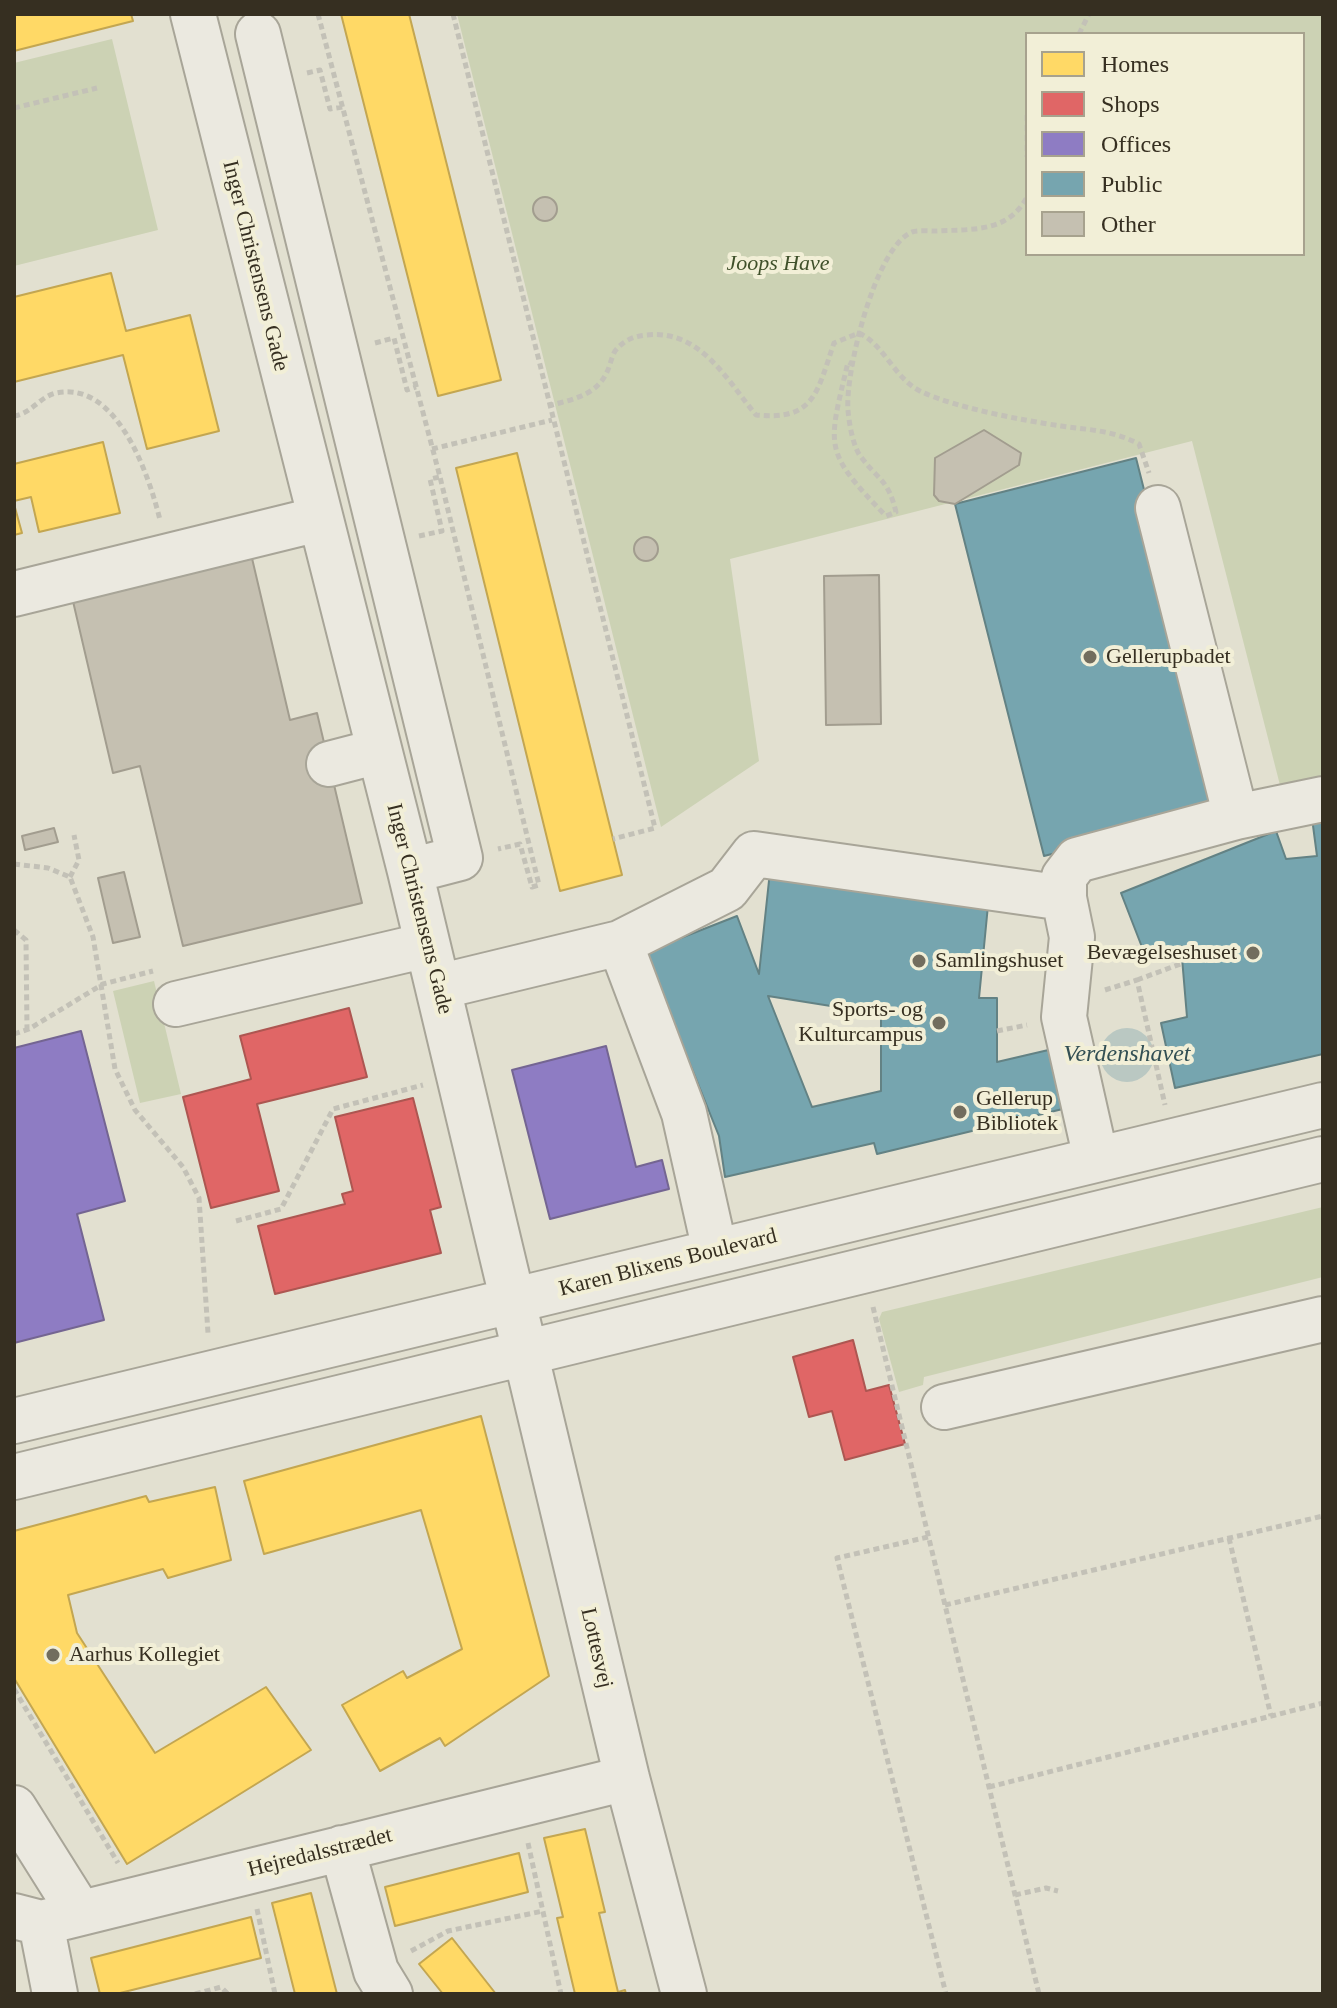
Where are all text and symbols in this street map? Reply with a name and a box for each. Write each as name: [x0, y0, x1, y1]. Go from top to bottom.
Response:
legend: [1025, 32, 1305, 256]
text: Homes: [1101, 51, 1169, 77]
text: Shops: [1101, 91, 1160, 117]
text: Offices: [1101, 131, 1171, 157]
street label: Inger Christensens Gade: [216, 158, 294, 374]
text: Public: [1101, 171, 1162, 197]
text: Other: [1101, 211, 1156, 237]
park label: Joops Have: [726, 251, 830, 277]
place label: Gellerupbadet: [1106, 644, 1231, 670]
marker: Gellerupbadet: [1081, 648, 1099, 666]
street label: Inger Christensens Gade: [380, 801, 458, 1017]
place label: Bevægelseshuset: [1087, 940, 1237, 966]
marker: Bevægelseshuset: [1244, 944, 1262, 962]
place label: Samlingshuset: [935, 948, 1063, 974]
marker: Samlingshuset: [910, 952, 928, 970]
place label: Sports- og Kulturcampus: [798, 997, 923, 1048]
marker: Sports- og Kulturcampus: [930, 1014, 948, 1032]
water label: Verdenshavet: [1063, 1041, 1191, 1069]
place label: Gellerup Bibliotek: [976, 1086, 1058, 1138]
marker: Gellerup Bibliotek: [951, 1103, 969, 1121]
street label: Karen Blixens Boulevard: [556, 1223, 780, 1303]
street label: Lottesvej: [574, 1605, 618, 1691]
place label: Aarhus Kollegiet: [69, 1642, 220, 1668]
marker: Aarhus Kollegiet: [44, 1646, 62, 1664]
street label: Hejredalsstrædet: [245, 1822, 395, 1884]

